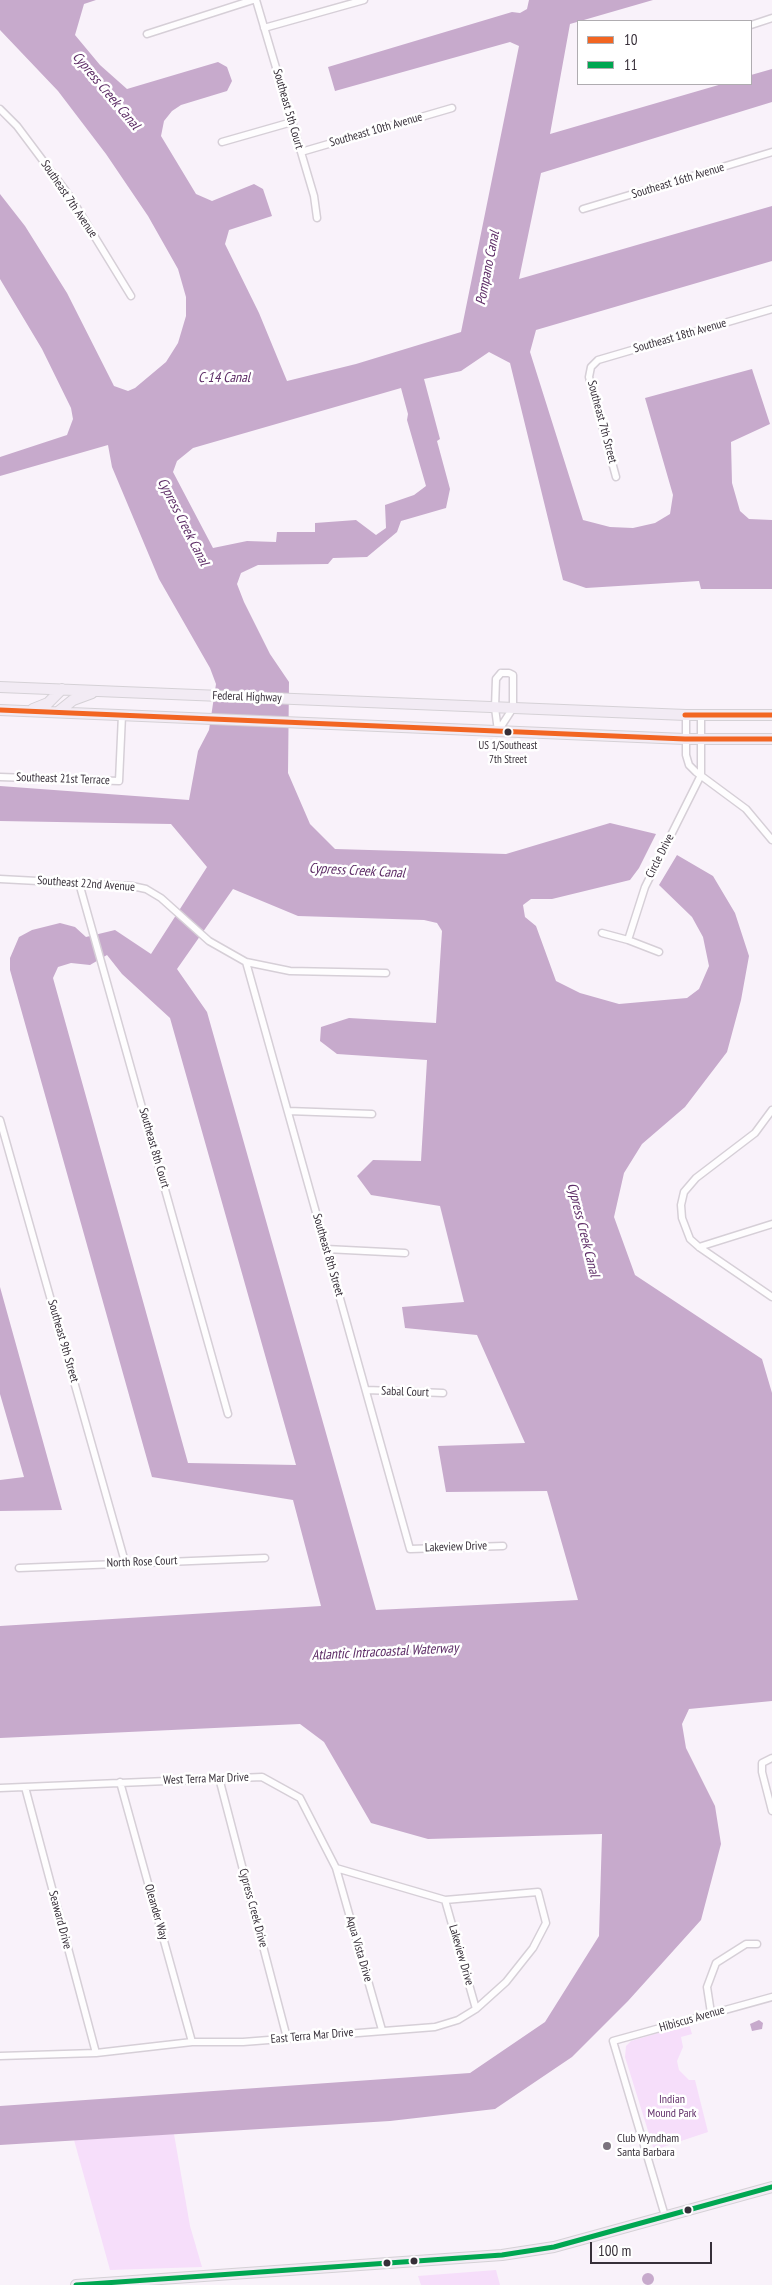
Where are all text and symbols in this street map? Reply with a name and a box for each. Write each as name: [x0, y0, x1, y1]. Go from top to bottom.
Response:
legend: [577, 20, 752, 85]
text: 10: [624, 30, 638, 49]
water label: Cypress Creek Canal: [69, 49, 143, 133]
text: 11: [624, 55, 638, 74]
street label: Southeast 5th Court: [270, 67, 306, 151]
street label: Southeast 10th Avenue: [328, 110, 424, 150]
street label: Southeast 7th Avenue: [38, 157, 100, 241]
street label: Southeast 16th Avenue: [630, 160, 726, 202]
water label: Pompano Canal: [473, 230, 503, 306]
street label: Southeast 18th Avenue: [632, 316, 728, 356]
water label: C-14 Canal: [198, 370, 250, 386]
street label: Southeast 7th Street: [584, 379, 620, 465]
water label: Cypress Creek Canal: [154, 475, 212, 569]
street label: Federal Highway: [212, 689, 282, 705]
marker: US 1/Southeast 7th Street: [503, 727, 513, 737]
place label: US 1/Southeast 7th Street: [479, 739, 537, 765]
street label: Southeast 21st Terrace: [16, 770, 110, 788]
street label: Circle Drive: [643, 831, 677, 881]
water label: Cypress Creek Canal: [309, 860, 405, 882]
street label: Southeast 22nd Avenue: [37, 873, 135, 895]
street label: Southeast 8th Court: [136, 1106, 172, 1190]
water label: Cypress Creek Canal: [563, 1181, 603, 1279]
street label: Southeast 8th Street: [309, 1212, 347, 1298]
street label: Southeast 9th Street: [44, 1298, 82, 1384]
street label: Sabal Court: [381, 1384, 429, 1400]
street label: Lakeview Drive: [425, 1539, 487, 1555]
street label: North Rose Court: [106, 1554, 178, 1570]
water label: Atlantic Intracoastal Waterway: [311, 1640, 459, 1664]
street label: West Terra Mar Drive: [163, 1770, 249, 1788]
street label: Cypress Creek Drive: [236, 1867, 270, 1949]
street label: Oleander Way: [141, 1882, 171, 1942]
street label: Seaward Drive: [45, 1889, 75, 1951]
street label: Aqua Vista Drive: [343, 1914, 375, 1984]
street label: Lakeview Drive: [445, 1923, 477, 1987]
street label: Hibiscus Avenue: [658, 2003, 726, 2035]
street label: East Terra Mar Drive: [270, 2025, 354, 2047]
park label: Indian Mound Park: [648, 2093, 696, 2121]
place label: Club Wyndham Santa Barbara: [617, 2132, 679, 2160]
marker: Club Wyndham Santa Barbara: [601, 2140, 613, 2152]
unlabelled marker: [683, 2205, 693, 2215]
scale bar: [592, 2232, 714, 2264]
text: 100 m: [598, 2241, 631, 2260]
unlabelled marker: [409, 2256, 419, 2266]
unlabelled marker: [382, 2258, 392, 2268]

